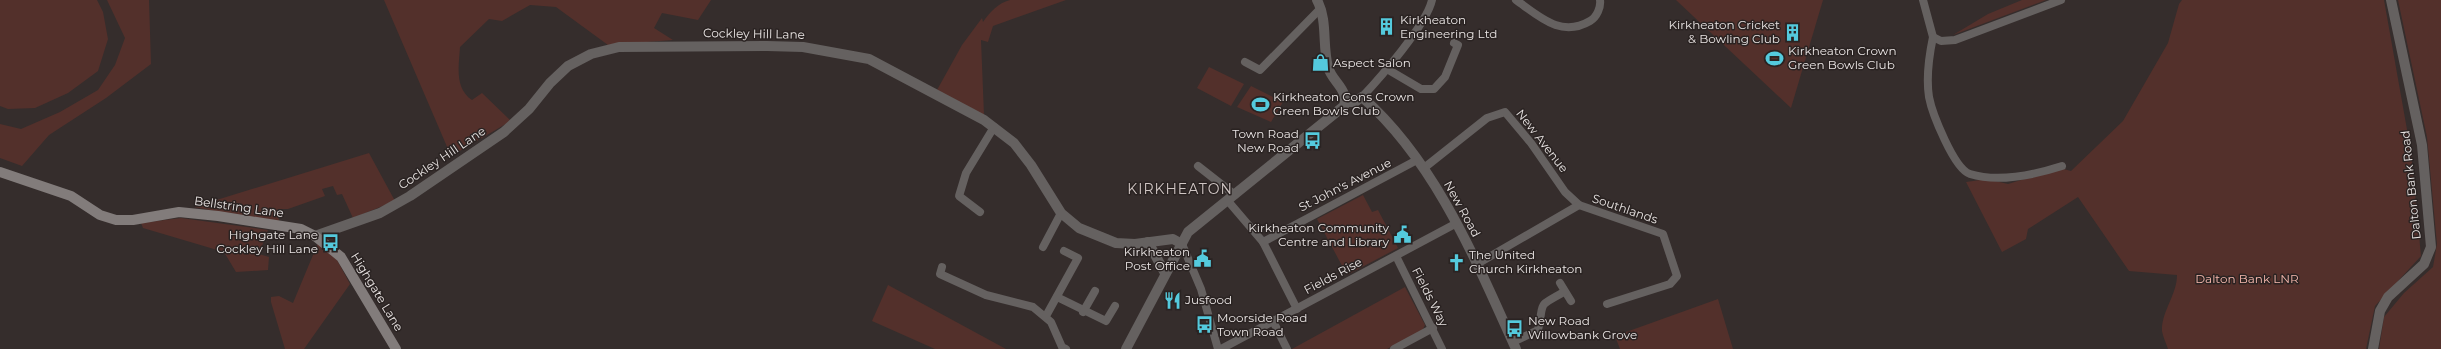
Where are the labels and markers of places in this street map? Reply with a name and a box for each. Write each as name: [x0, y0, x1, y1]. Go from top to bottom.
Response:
place label: Kirkheaton Engineering Ltd: [1400, 12, 1497, 41]
building icon: Kirkheaton Engineering Ltd: [1377, 17, 1397, 37]
place label: Kirkheaton Cricket & Bowling Club: [1668, 17, 1780, 46]
building icon: Kirkheaton Cricket & Bowling Club: [1783, 22, 1803, 42]
place label: Kirkheaton Crown Green Bowls Club: [1788, 43, 1897, 72]
sports icon: Kirkheaton Crown Green Bowls Club: [1765, 48, 1785, 68]
shop icon: Aspect Salon: [1310, 53, 1330, 73]
place label: Aspect Salon: [1333, 55, 1411, 70]
place label: Kirkheaton Cons Crown Green Bowls Club: [1273, 89, 1414, 118]
sports icon: Kirkheaton Cons Crown Green Bowls Club: [1250, 94, 1270, 114]
place label: Town Road New Road: [1232, 126, 1299, 155]
bus stop icon: Town Road New Road: [1302, 131, 1322, 151]
place label: Kirkheaton Community Centre and Library: [1248, 220, 1389, 249]
public building icon: Kirkheaton Community Centre and Library: [1392, 225, 1412, 245]
place label: Highgate Lane Cockley Hill Lane: [216, 227, 318, 256]
bus stop icon: Highgate Lane Cockley Hill Lane: [321, 232, 341, 252]
place label: Kirkheaton Post Office: [1124, 244, 1190, 273]
place label: The United Church Kirkheaton: [1469, 247, 1582, 276]
public building icon: Kirkheaton Post Office: [1193, 249, 1213, 269]
church icon: The United Church Kirkheaton: [1446, 252, 1466, 272]
restaurant icon: Jusfood: [1162, 290, 1182, 310]
place label: Jusfood: [1184, 292, 1232, 307]
place label: Moorside Road Town Road: [1217, 310, 1307, 339]
place label: New Road Willowbank Grove: [1528, 313, 1637, 342]
bus stop icon: Moorside Road Town Road: [1194, 315, 1214, 335]
bus stop icon: New Road Willowbank Grove: [1505, 318, 1525, 338]

